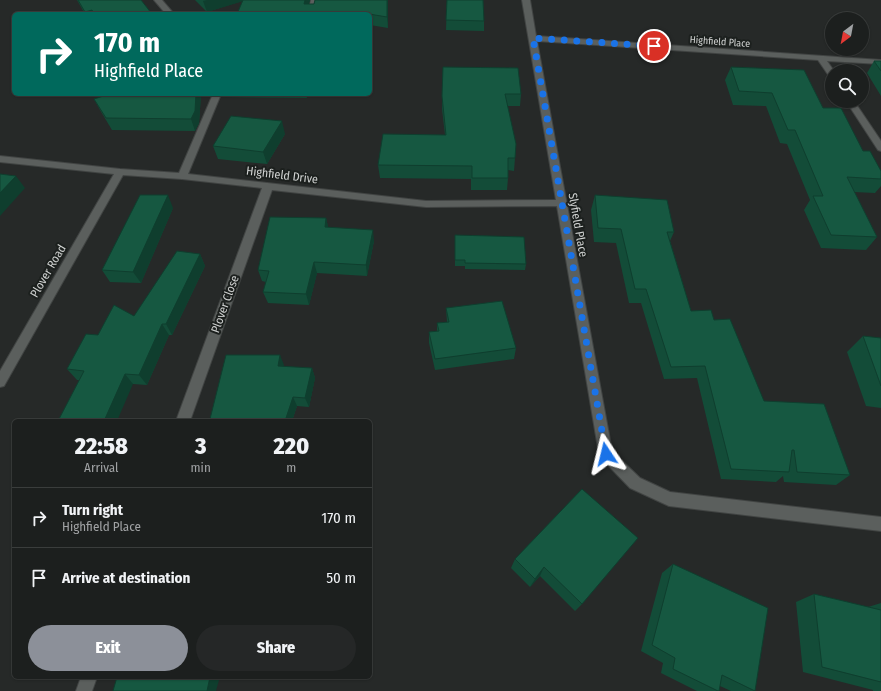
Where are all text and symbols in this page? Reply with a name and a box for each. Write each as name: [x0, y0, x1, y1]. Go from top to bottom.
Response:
north arrow: [825, 12, 869, 56]
map controls: [825, 12, 869, 108]
text: 170 m: [94, 26, 160, 59]
icon: right: [28, 28, 80, 80]
pin: [637, 29, 671, 63]
street label: Highfield Place: [689, 34, 751, 50]
icon: arrive: [643, 35, 665, 57]
text: Highfield Place: [94, 60, 203, 82]
button: search: [825, 64, 869, 108]
street label: Highfield Drive: [245, 164, 319, 186]
street label: Slyfield Place: [565, 192, 591, 258]
street label: Plover Road: [27, 242, 69, 300]
street label: Plover Close: [208, 273, 242, 335]
text: 22:58: [75, 432, 128, 460]
text: 3: [195, 432, 206, 460]
text: 220: [273, 432, 309, 460]
position arrow: [585, 433, 627, 475]
text: Arrival: [84, 460, 119, 475]
text: min: [191, 460, 211, 475]
text: m: [286, 460, 296, 475]
text: Turn right: [62, 501, 123, 519]
icon: right: [28, 507, 50, 529]
text: 170 m: [321, 509, 356, 527]
text: Highfield Place: [62, 519, 141, 534]
icon: arrive: [28, 567, 50, 589]
text: Arrive at destination: [62, 569, 190, 587]
text: 50 m: [326, 569, 356, 587]
button: Exit: [28, 625, 188, 671]
button: Share: [196, 625, 356, 671]

